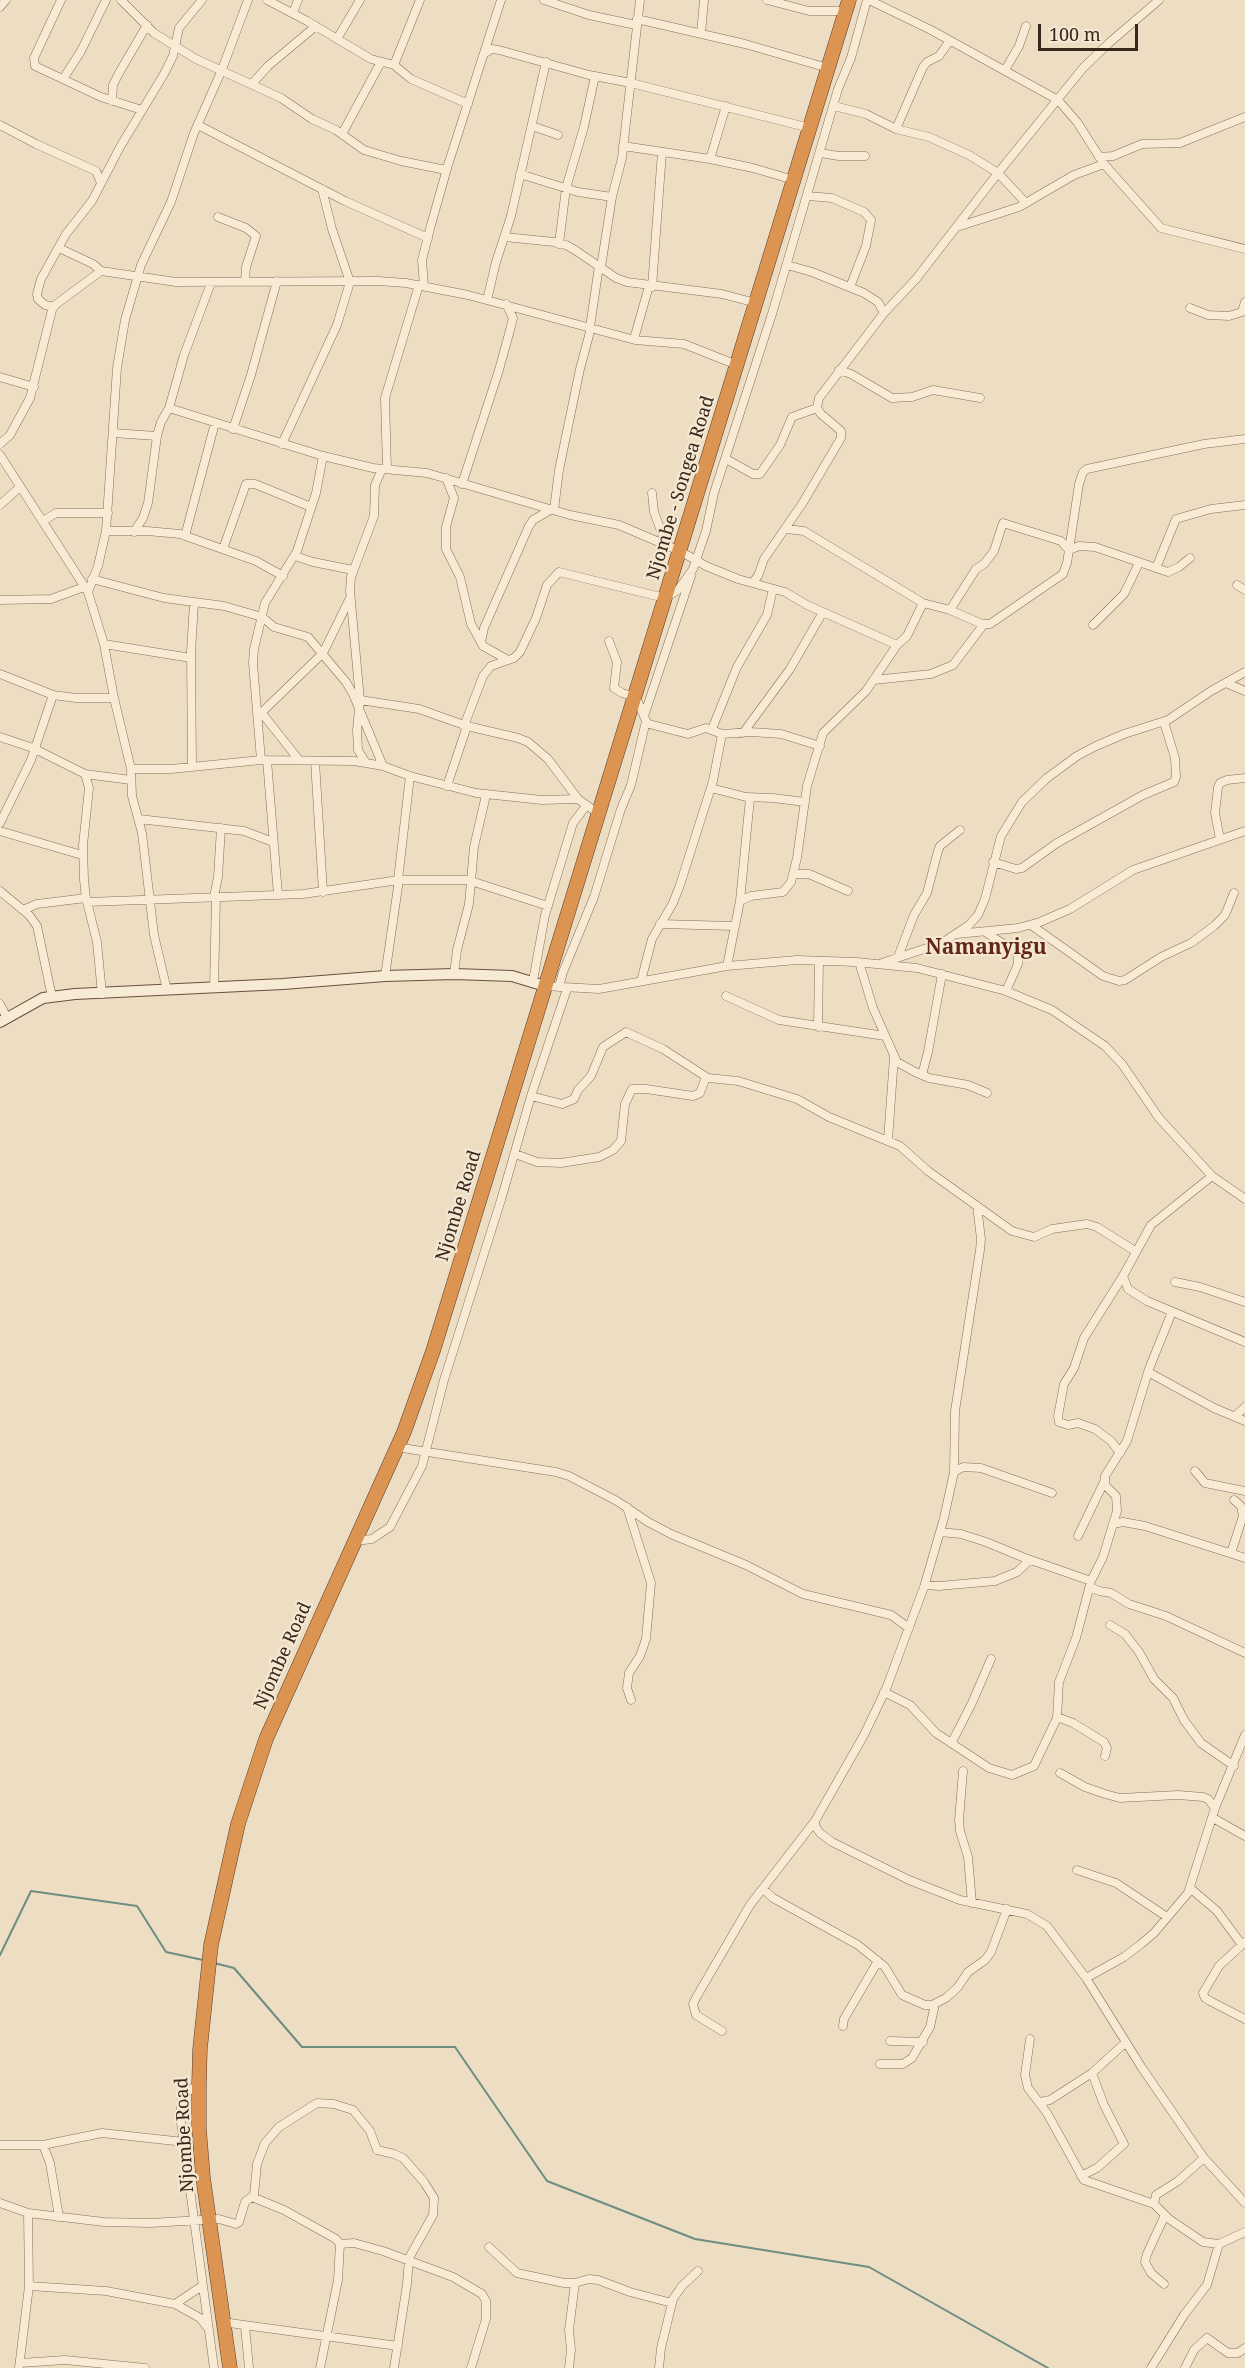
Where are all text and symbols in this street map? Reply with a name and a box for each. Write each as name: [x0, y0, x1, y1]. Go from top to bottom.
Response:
scale bar: [1041, 12, 1142, 50]
text: 100 m: [1049, 22, 1101, 46]
street label: Njombe - Songea Road: [643, 393, 719, 583]
district label: Namanyigu: [925, 935, 1047, 961]
street label: Njombe Road: [432, 1148, 486, 1264]
street label: Njombe Road: [250, 1599, 316, 1713]
street label: Njombe Road: [171, 2077, 199, 2193]

